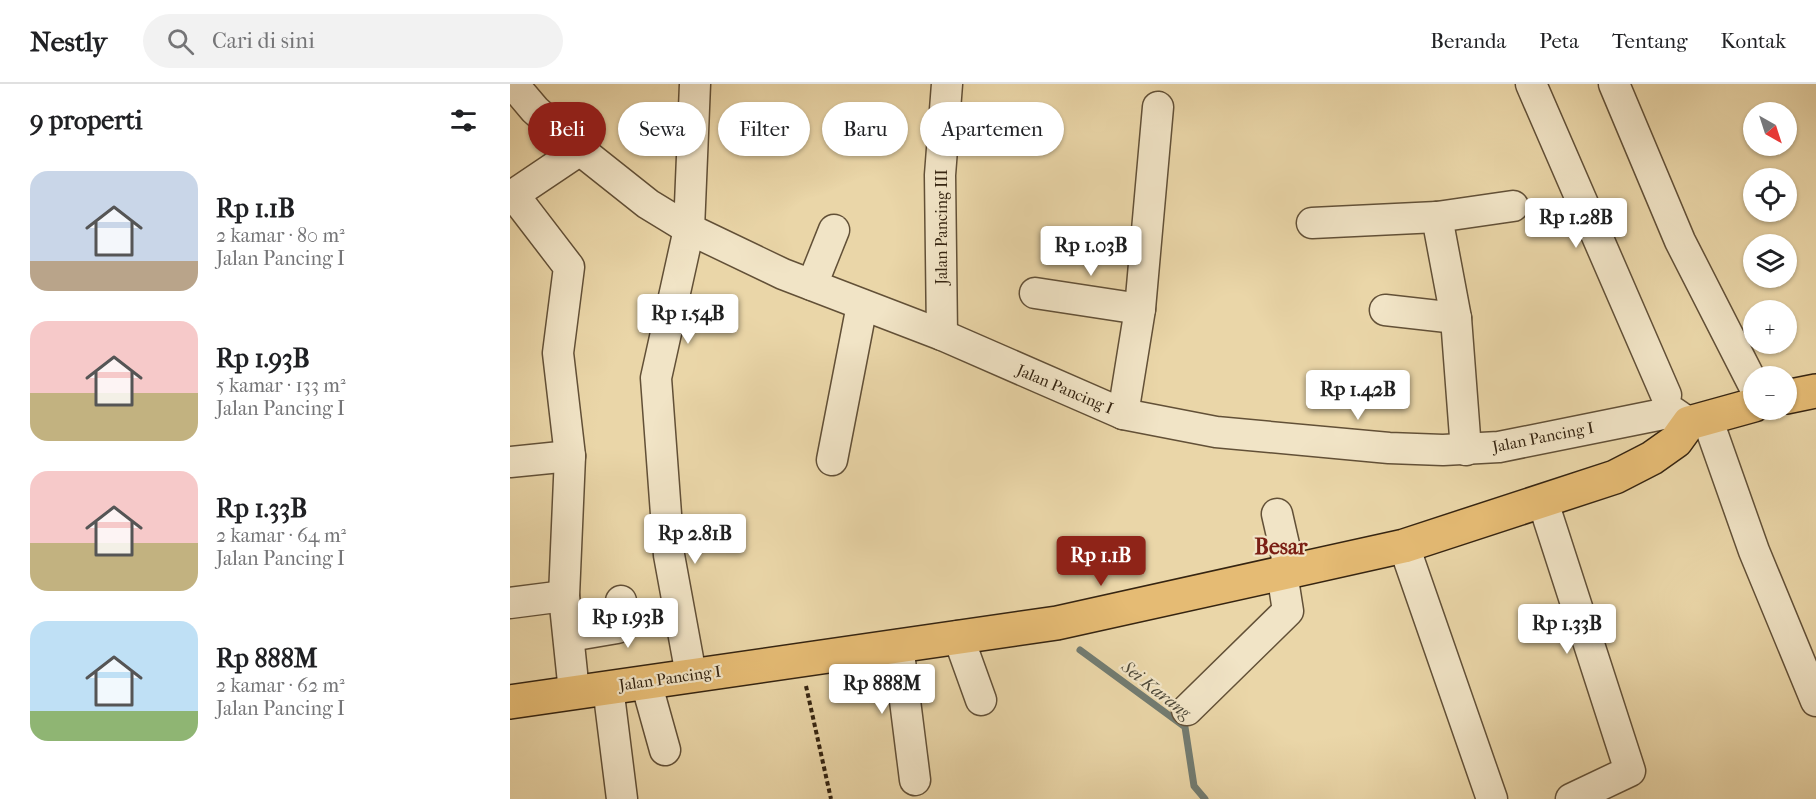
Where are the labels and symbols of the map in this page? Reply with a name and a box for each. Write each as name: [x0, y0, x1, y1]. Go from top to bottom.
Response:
north arrow: [1743, 102, 1797, 156]
street label: Jalan Pancing III: [932, 169, 951, 287]
pin: Rp 1.28B: [1514, 198, 1638, 249]
pin: Rp 1.03B: [1029, 226, 1153, 277]
pin: Rp 1.54B: [626, 294, 750, 345]
street label: Jalan Pancing I: [1012, 359, 1116, 418]
pin: Rp 1.42B: [1296, 370, 1420, 421]
street label: Jalan Pancing I: [1489, 418, 1595, 457]
pin: Rp 2.81B: [633, 514, 757, 565]
district label: Besar: [1255, 534, 1308, 560]
pin: Rp 1.1B: [1046, 536, 1156, 587]
pin: Rp 1.93B: [566, 598, 690, 649]
pin: Rp 1.33B: [1505, 604, 1629, 655]
water label: Sei Karang: [1116, 656, 1196, 724]
street label: Jalan Pancing I: [616, 661, 722, 695]
pin: Rp 888M: [827, 664, 937, 715]

